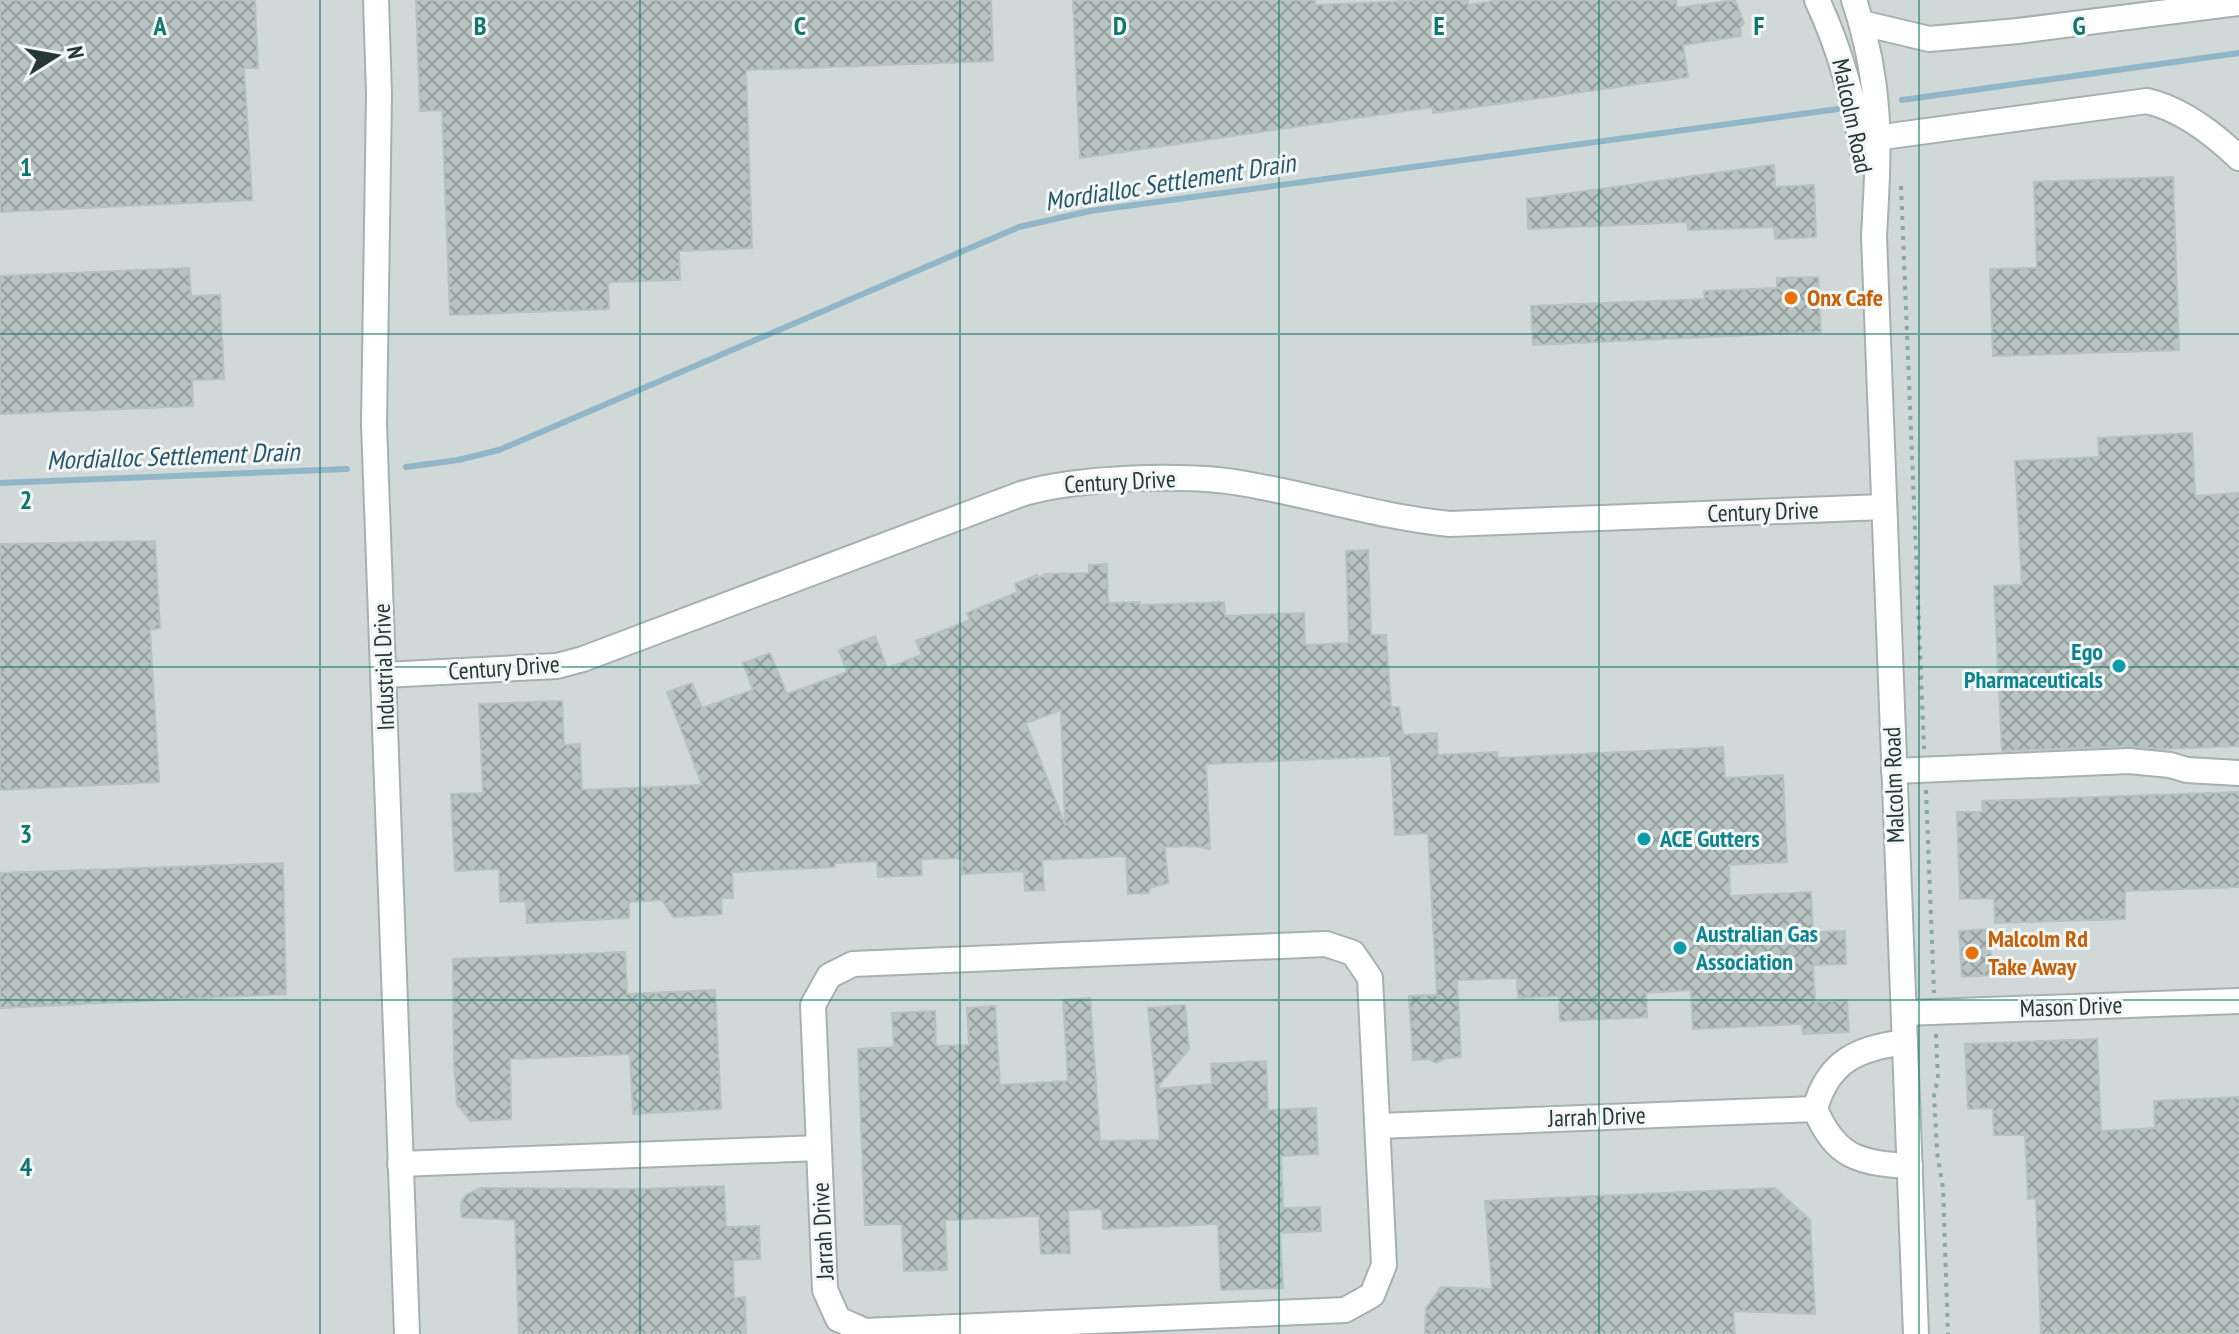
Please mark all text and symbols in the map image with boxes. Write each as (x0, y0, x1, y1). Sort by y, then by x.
text: A (152, 9, 167, 42)
text: B (474, 9, 487, 42)
text: C (794, 9, 806, 42)
text: D (1113, 9, 1127, 42)
text: E (1433, 9, 1445, 42)
text: F (1754, 9, 1765, 42)
text: G (2072, 9, 2086, 42)
north arrow (16, 16, 96, 96)
text: N (61, 44, 91, 61)
street label: Malcolm Road (1825, 56, 1880, 176)
water label: Mordialloc Settlement Drain (1043, 145, 1299, 218)
text: 1 (20, 150, 32, 183)
place label: Onx Cafe (1807, 282, 1883, 313)
marker: Onx Cafe (1782, 289, 1800, 307)
water label: Mordialloc Settlement Drain (46, 435, 301, 476)
street label: Century Drive (1064, 463, 1176, 500)
text: 2 (20, 483, 32, 516)
street label: Century Drive (1707, 494, 1819, 529)
street label: Industrial Drive (366, 603, 401, 731)
place label: Ego Pharmaceuticals (1964, 636, 2103, 695)
street label: Century Drive (447, 648, 561, 687)
marker: Ego Pharmaceuticals (2110, 657, 2128, 675)
street label: Malcolm Road (1876, 726, 1911, 844)
text: 3 (20, 817, 32, 850)
place label: ACE Gutters (1659, 823, 1760, 854)
marker: ACE Gutters (1635, 830, 1653, 848)
place label: Australian Gas Association (1695, 918, 1818, 977)
place label: Malcolm Rd Take Away (1988, 923, 2088, 982)
marker: Australian Gas Association (1671, 939, 1689, 957)
marker: Malcolm Rd Take Away (1963, 944, 1981, 962)
street label: Mason Drive (2019, 989, 2123, 1024)
street label: Jarrah Drive (1547, 1099, 1646, 1134)
text: 4 (20, 1150, 33, 1183)
street label: Jarrah Drive (804, 1182, 841, 1281)

